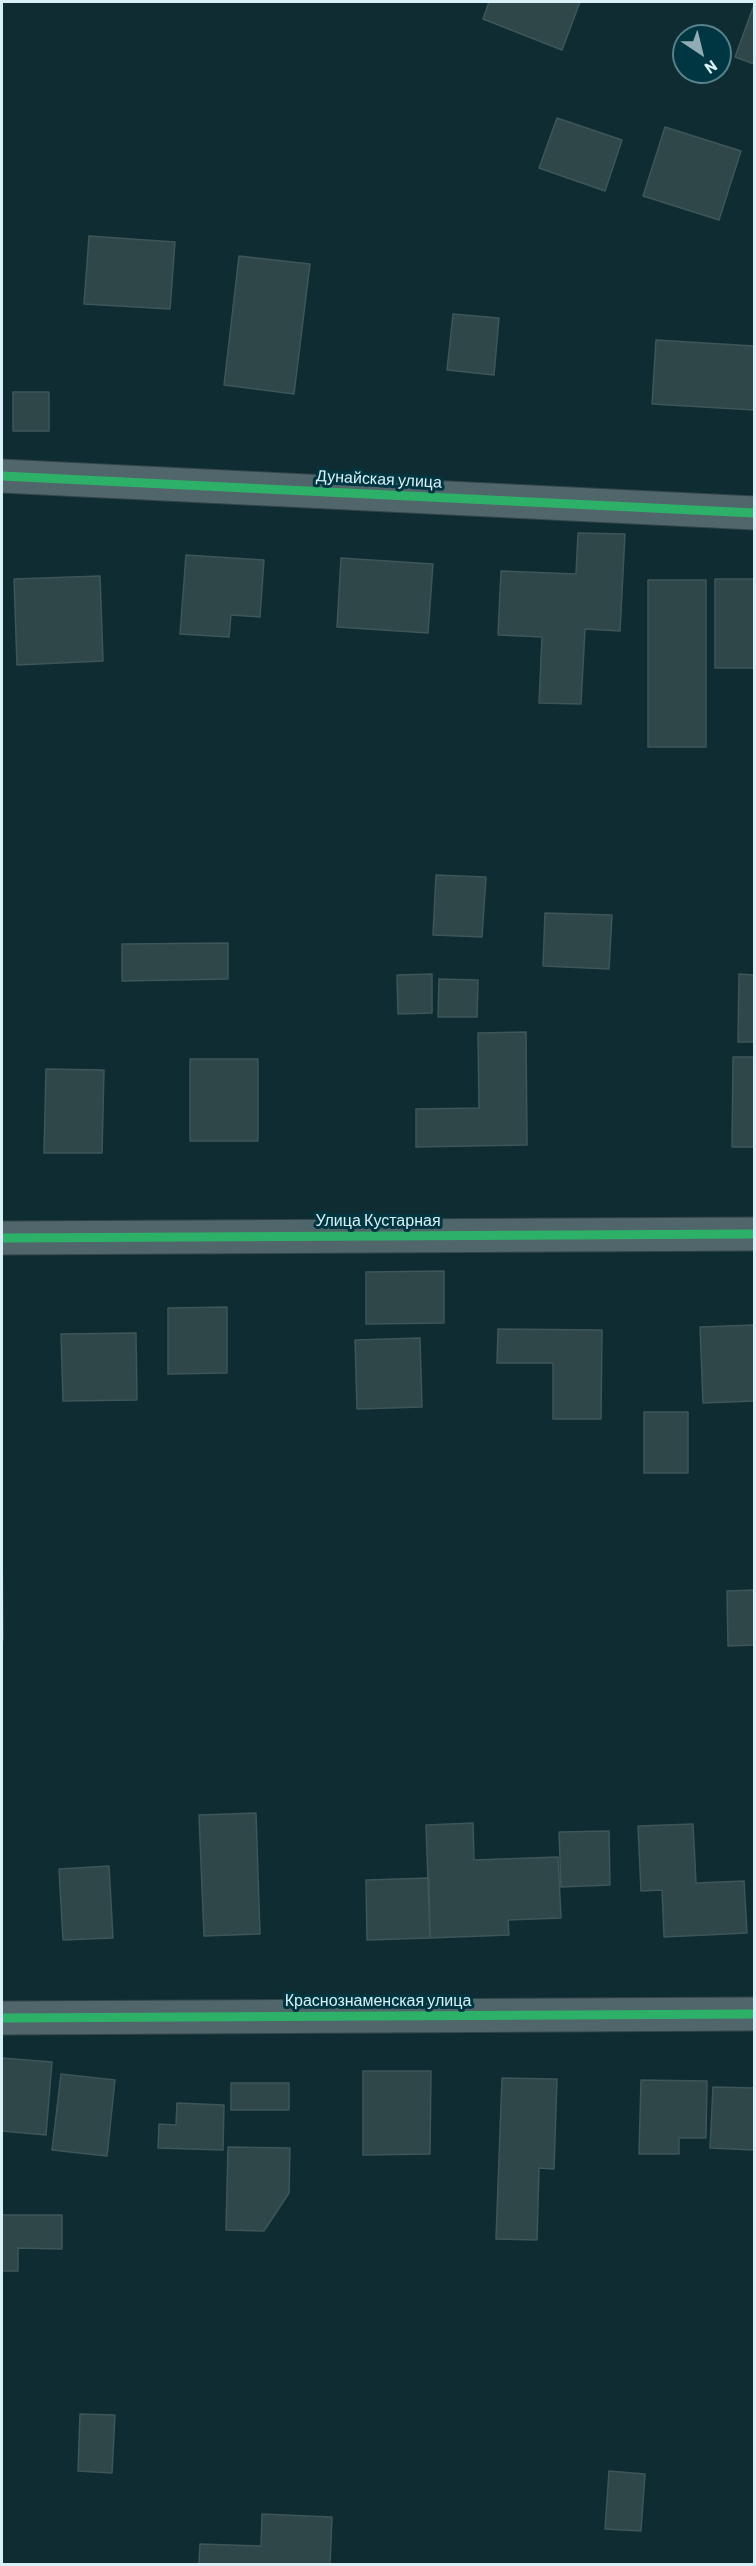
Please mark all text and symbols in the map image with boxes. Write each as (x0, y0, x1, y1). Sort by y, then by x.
north arrow (672, 24, 732, 84)
text: N (702, 57, 721, 78)
street label: Дунайская улица (316, 466, 442, 492)
street label: Улица Кустарная (315, 1211, 441, 1231)
street label: Краснознаменская улица (285, 1991, 471, 2011)

